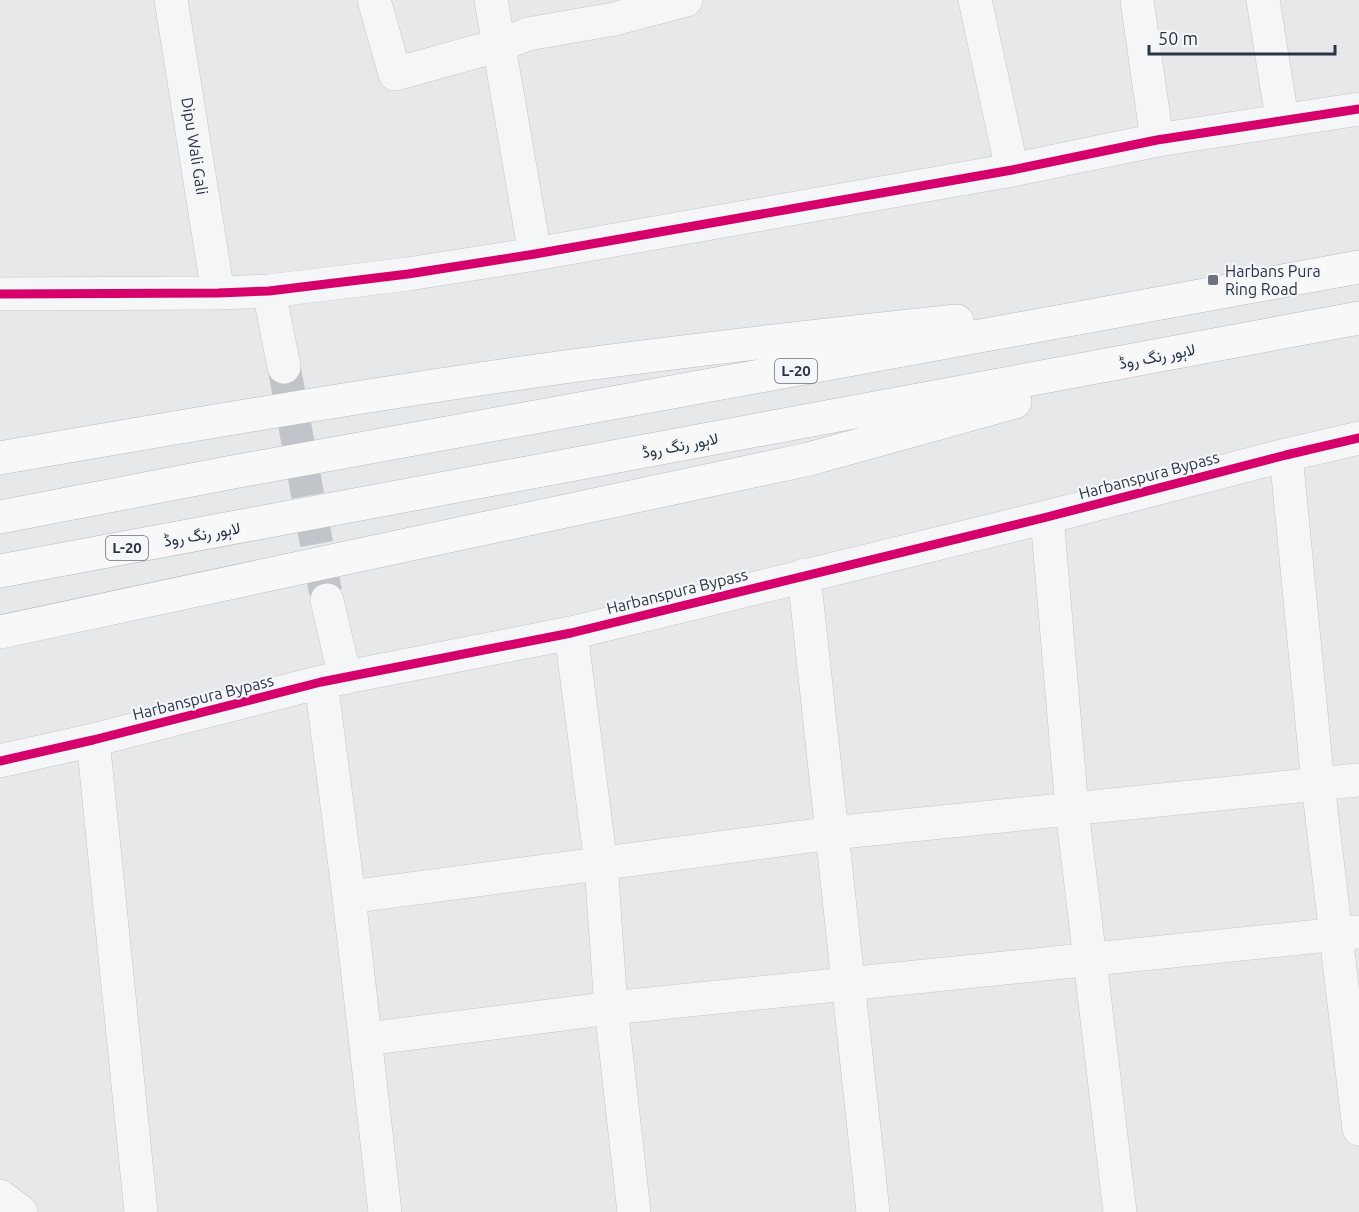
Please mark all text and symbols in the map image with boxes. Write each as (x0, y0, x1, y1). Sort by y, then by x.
scale bar (1149, 18, 1335, 56)
text: 50 m (1158, 28, 1198, 48)
street label: Dipu Wali Gali (178, 96, 212, 196)
place label: Harbans Pura Ring Road (1225, 262, 1321, 298)
marker: Harbans Pura Ring Road (1206, 273, 1220, 287)
street label: لاہور رنگ روڈ (1117, 340, 1197, 374)
road number: L-20 (775, 359, 817, 383)
street label: لاہور رنگ روڈ (640, 429, 720, 463)
street label: Harbanspura Bypass (1077, 448, 1221, 502)
street label: لاہور رنگ روڈ (162, 518, 242, 552)
road number: L-20 (106, 536, 148, 560)
street label: Harbanspura Bypass (605, 565, 750, 617)
street label: Harbanspura Bypass (131, 671, 276, 723)

